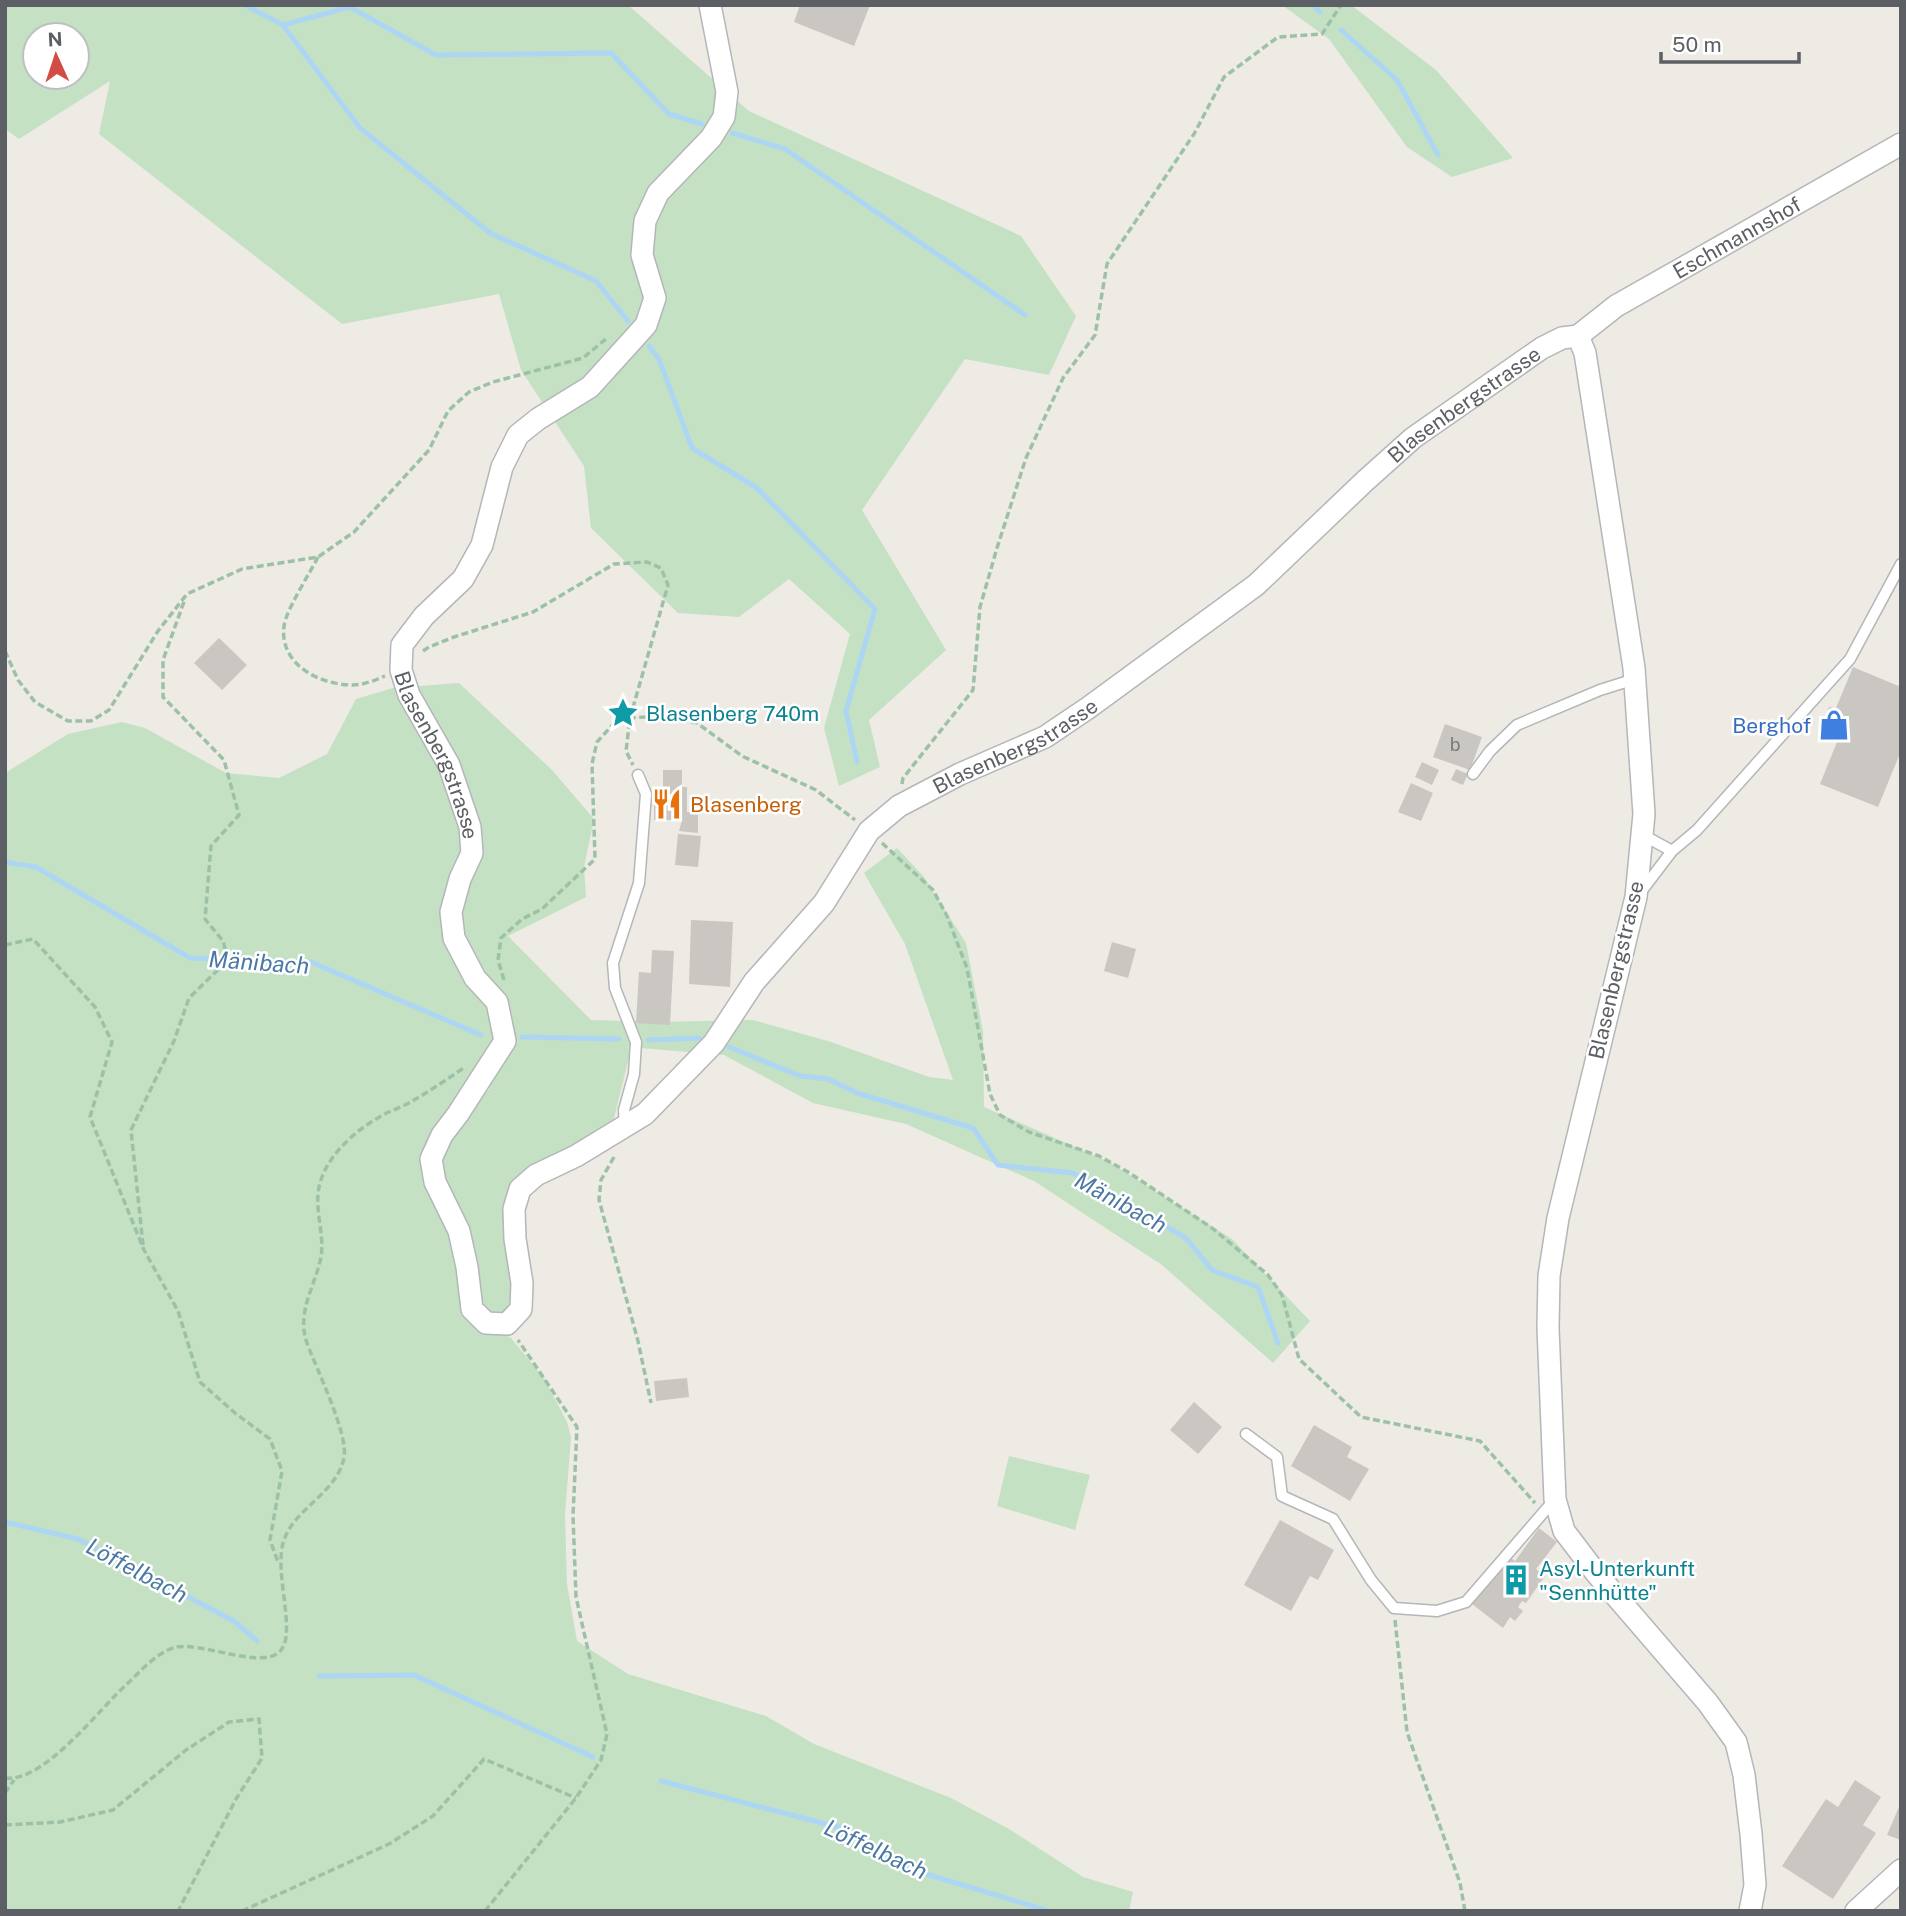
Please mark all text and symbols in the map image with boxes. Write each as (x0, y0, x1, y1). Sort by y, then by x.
north arrow (21, 21, 91, 91)
scale bar (1661, 21, 1799, 65)
text: N (47, 28, 63, 50)
text: 50 m (1672, 32, 1722, 57)
street label: Eschmannshof (1668, 191, 1805, 284)
street label: Blasenbergstrasse (1382, 341, 1545, 468)
street label: Blasenbergstrasse (390, 668, 483, 840)
street label: Blasenbergstrasse (928, 693, 1102, 799)
place icon: Blasenberg 740m (606, 696, 640, 730)
place label: Blasenberg 740m (646, 701, 819, 726)
shop icon: Berghof (1817, 708, 1851, 742)
place label: Berghof (1732, 713, 1811, 738)
house number: b (1450, 734, 1460, 755)
restaurant icon: Blasenberg (650, 787, 684, 821)
place label: Blasenberg (690, 792, 802, 817)
street label: Blasenbergstrasse (1583, 878, 1649, 1062)
water label: Mänibach (208, 945, 310, 979)
water label: Mänibach (1070, 1166, 1172, 1238)
water label: Löffelbach (82, 1532, 192, 1608)
place label: Asyl-Unterkunft "Sennhütte" (1539, 1556, 1695, 1605)
building icon: Asyl-Unterkunft "Sennhütte" (1499, 1563, 1533, 1597)
water label: Löffelbach (820, 1813, 932, 1885)

